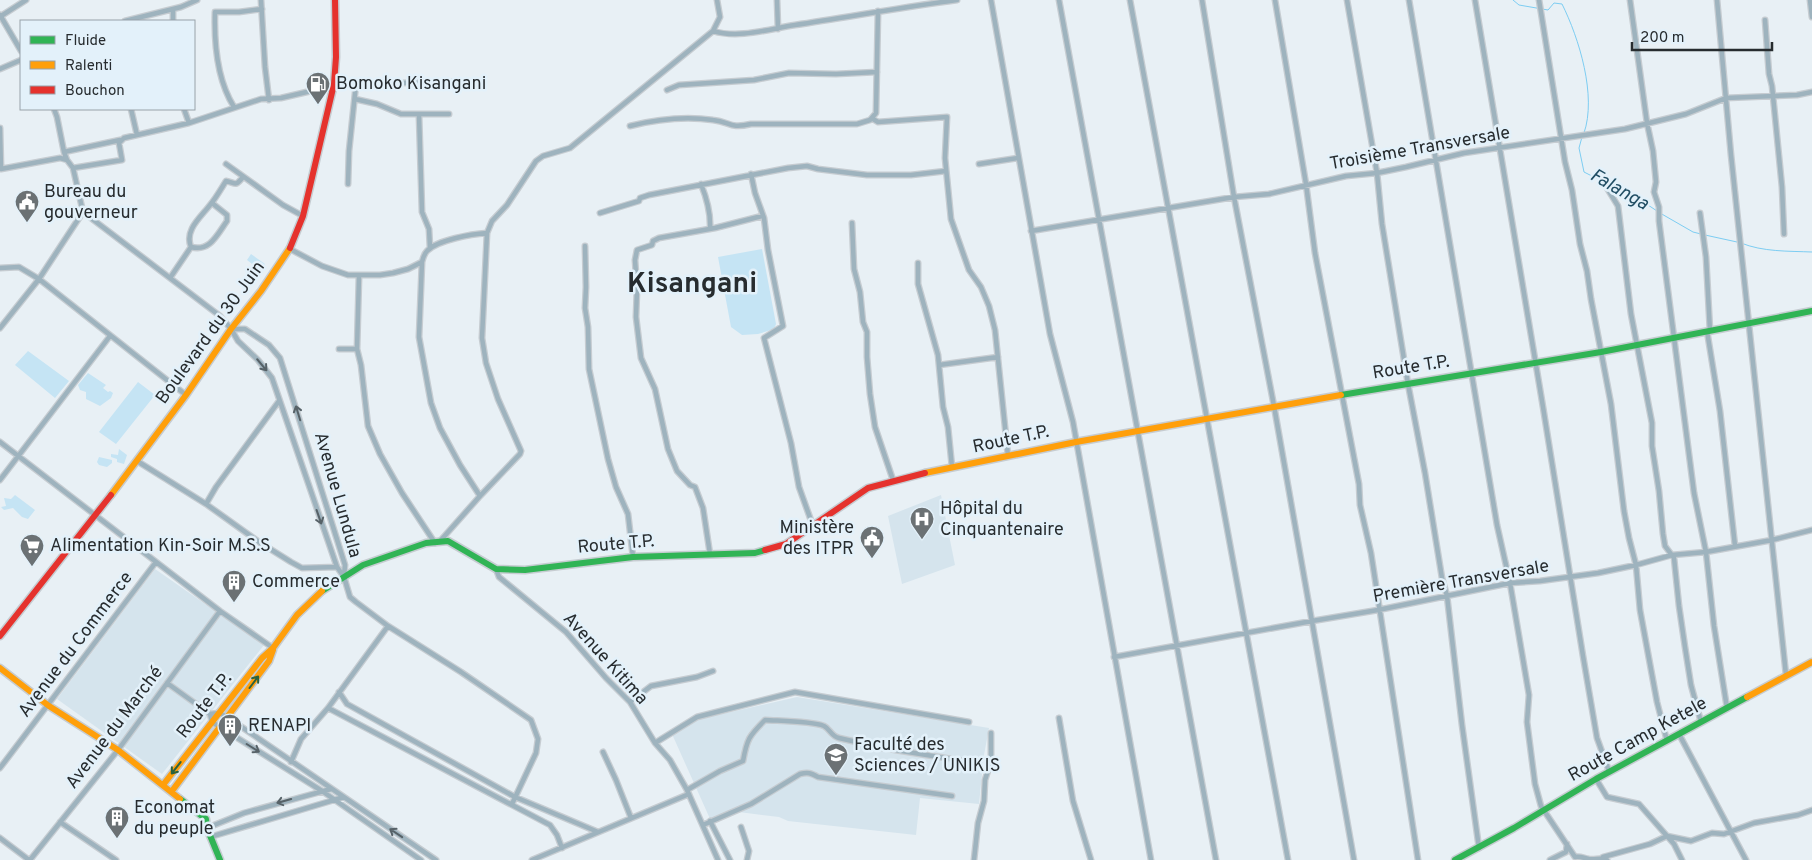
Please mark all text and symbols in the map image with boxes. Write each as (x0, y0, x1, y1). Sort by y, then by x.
legend (20, 20, 195, 110)
scale bar (1632, 20, 1772, 52)
text: 200 m (1640, 29, 1685, 48)
text: Fluide (65, 32, 106, 51)
text: Ralenti (65, 57, 112, 76)
fuel station icon: Bomoko Kisangani (305, 71, 331, 105)
place label: Bomoko Kisangani (336, 73, 486, 96)
text: Bouchon (65, 82, 125, 101)
street label: Troisième Transversale (1328, 122, 1512, 176)
water label: Falanga (1585, 164, 1653, 216)
place label: Bureau du gouverneur (44, 181, 138, 225)
public building icon: Bureau du gouverneur (14, 189, 40, 223)
street label: Boulevard du 30 Juin (151, 257, 271, 409)
district label: Kisangani (627, 267, 757, 303)
street label: Route T.P. (1371, 351, 1451, 385)
one-way arrow (257, 359, 268, 372)
one-way arrow (293, 405, 303, 421)
street label: Route T.P. (971, 421, 1051, 459)
street label: Avenue Lundula (308, 430, 366, 560)
place label: Hôpital du Cinquantenaire (940, 498, 1064, 542)
hospital icon: Hôpital du Cinquantenaire (909, 506, 935, 540)
one-way arrow (315, 508, 325, 524)
place label: Ministère des ITPR (779, 517, 854, 561)
public building icon: Ministère des ITPR (859, 525, 885, 559)
street label: Route T.P. (576, 530, 656, 560)
supermarket icon: Alimentation Kin-Soir M.S.S (19, 533, 45, 567)
place label: Alimentation Kin-Soir M.S.S (50, 535, 271, 558)
street label: Première Transversale (1371, 555, 1551, 609)
street label: Avenue du Commerce (14, 567, 138, 723)
building icon: Commerce (221, 569, 247, 603)
place label: Commerce (252, 571, 340, 594)
street label: Avenue Kitima (557, 608, 653, 710)
street label: Avenue du Marché (61, 662, 169, 794)
street label: Route T.P. (172, 668, 238, 744)
one-way arrow (248, 676, 259, 689)
street label: Route Camp Ketele (1565, 692, 1711, 788)
building icon: RENAPI (217, 713, 243, 747)
place label: RENAPI (248, 715, 311, 738)
place label: Faculté des Sciences / UNIKIS (854, 734, 1001, 778)
school or university icon: Faculté des Sciences / UNIKIS (823, 742, 849, 776)
one-way arrow (246, 743, 260, 753)
one-way arrow (171, 761, 182, 774)
place label: Economat du peuple (134, 797, 215, 841)
one-way arrow (277, 797, 293, 806)
building icon: Economat du peuple (104, 805, 130, 839)
one-way arrow (389, 827, 403, 837)

